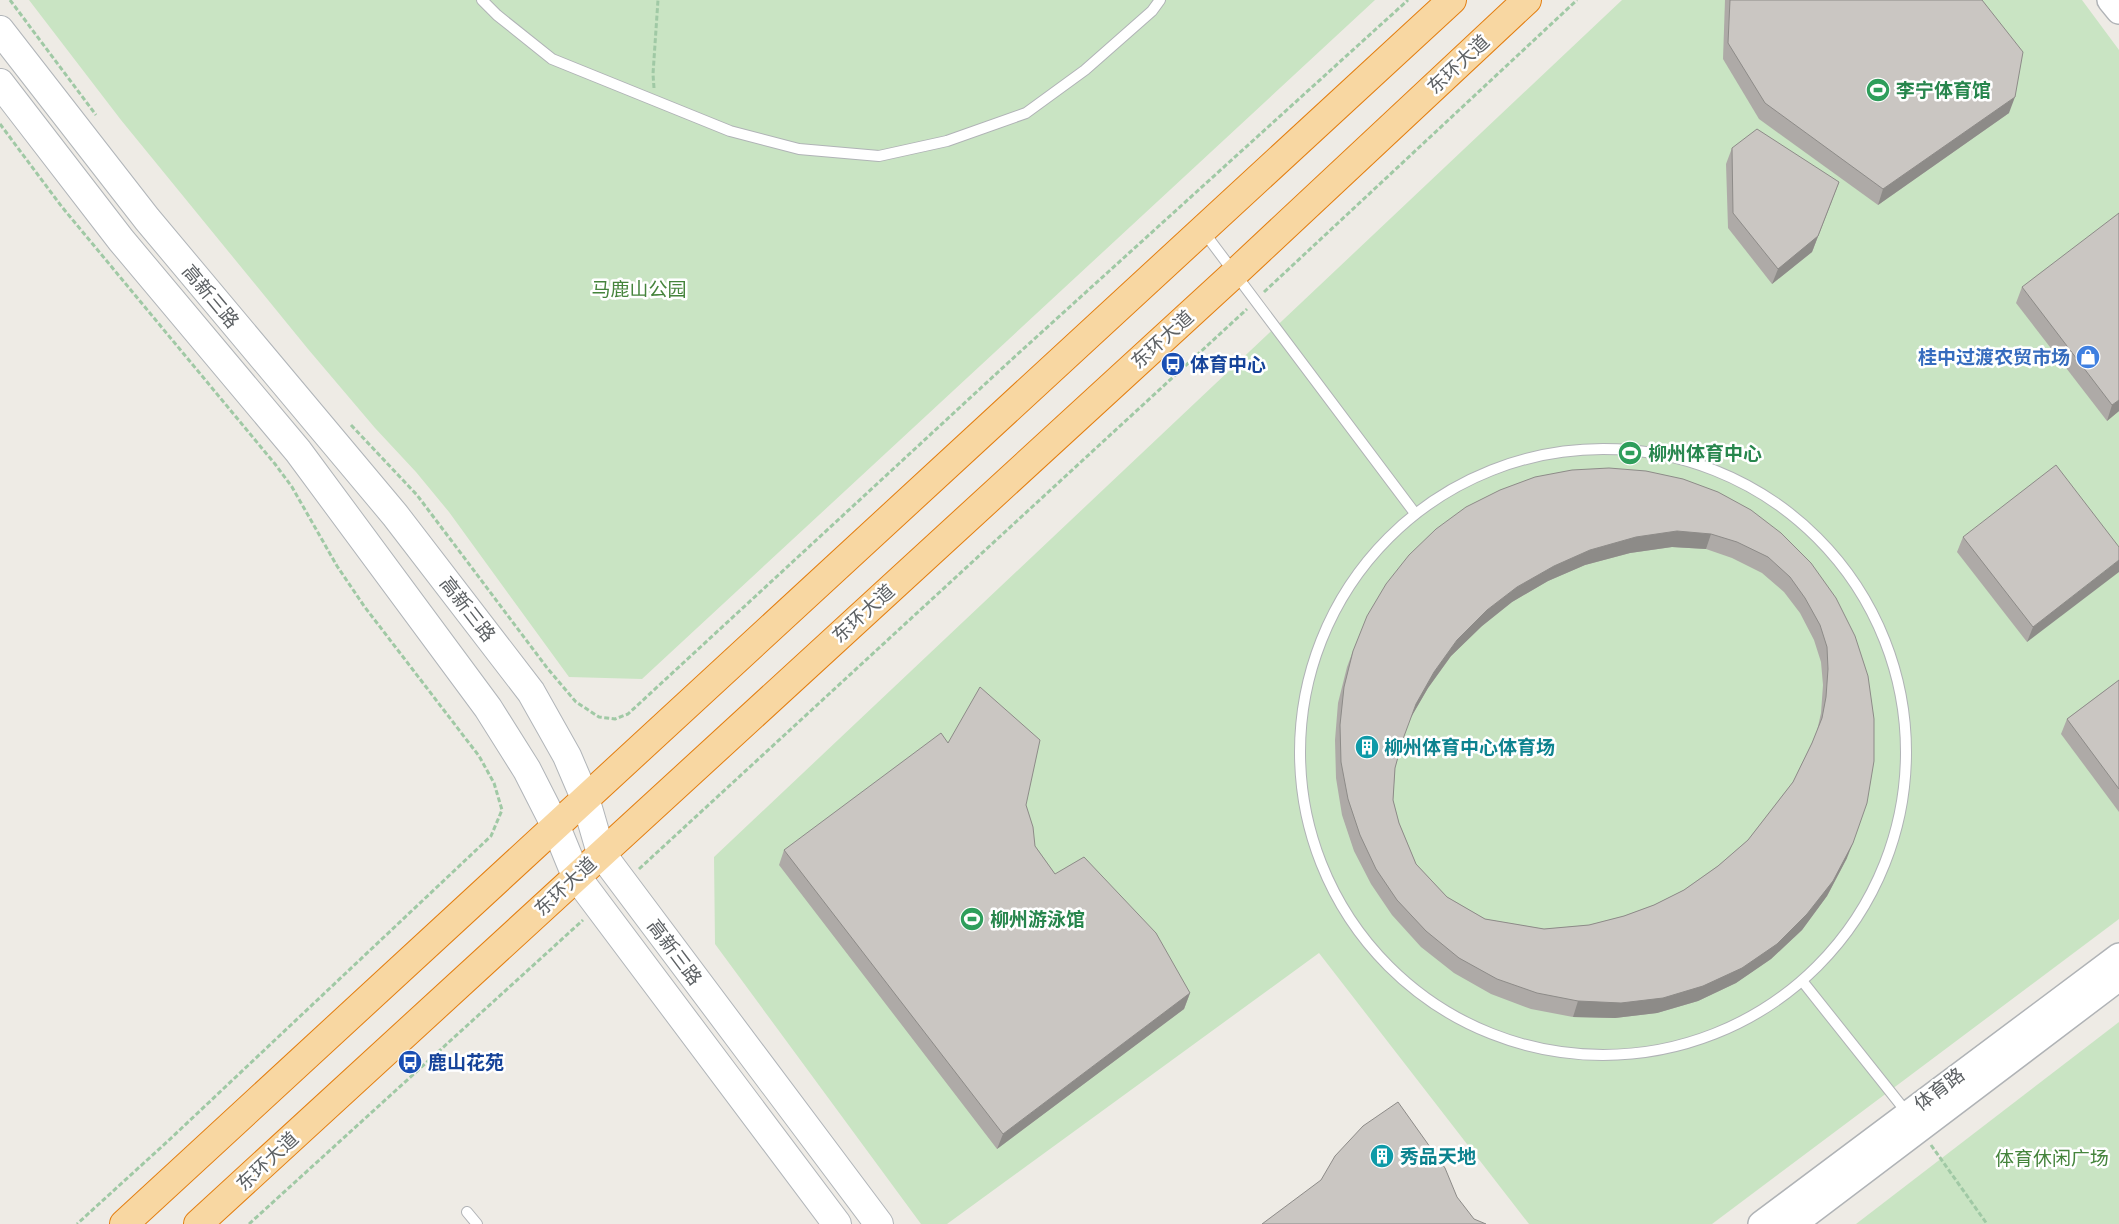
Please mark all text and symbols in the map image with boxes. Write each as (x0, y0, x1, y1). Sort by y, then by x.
street label: 东环大道 (1423, 31, 1495, 99)
sports icon: 李宁体育馆 (1865, 77, 1891, 103)
place label: 李宁体育馆 (1896, 80, 1991, 103)
street label: 高新三路 (177, 260, 243, 333)
park label: 马鹿山公园 (591, 279, 687, 302)
street label: 东环大道 (1127, 306, 1199, 374)
shop icon: 桂中过渡农贸市场 (2075, 344, 2101, 370)
place label: 桂中过渡农贸市场 (1918, 347, 2070, 370)
bus stop icon: 体育中心 (1160, 351, 1186, 377)
place label: 体育中心 (1190, 354, 1266, 377)
sports icon: 柳州体育中心 (1617, 440, 1643, 466)
place label: 柳州体育中心 (1648, 443, 1762, 466)
street label: 高新三路 (434, 573, 499, 647)
street label: 东环大道 (828, 580, 900, 648)
building icon: 柳州体育中心体育场 (1354, 734, 1380, 760)
place label: 柳州体育中心体育场 (1384, 737, 1555, 760)
street label: 东环大道 (530, 853, 602, 921)
sports icon: 柳州游泳馆 (959, 906, 985, 932)
place label: 柳州游泳馆 (990, 909, 1085, 932)
street label: 高新三路 (642, 916, 706, 990)
bus stop icon: 鹿山花苑 (397, 1049, 423, 1075)
place label: 鹿山花苑 (428, 1052, 504, 1075)
street label: 体育路 (1910, 1064, 1970, 1117)
street label: 东环大道 (232, 1128, 304, 1196)
building icon: 秀品天地 (1369, 1143, 1395, 1169)
place label: 秀品天地 (1400, 1146, 1476, 1169)
park label: 体育休闲广场 (1995, 1148, 2109, 1171)

